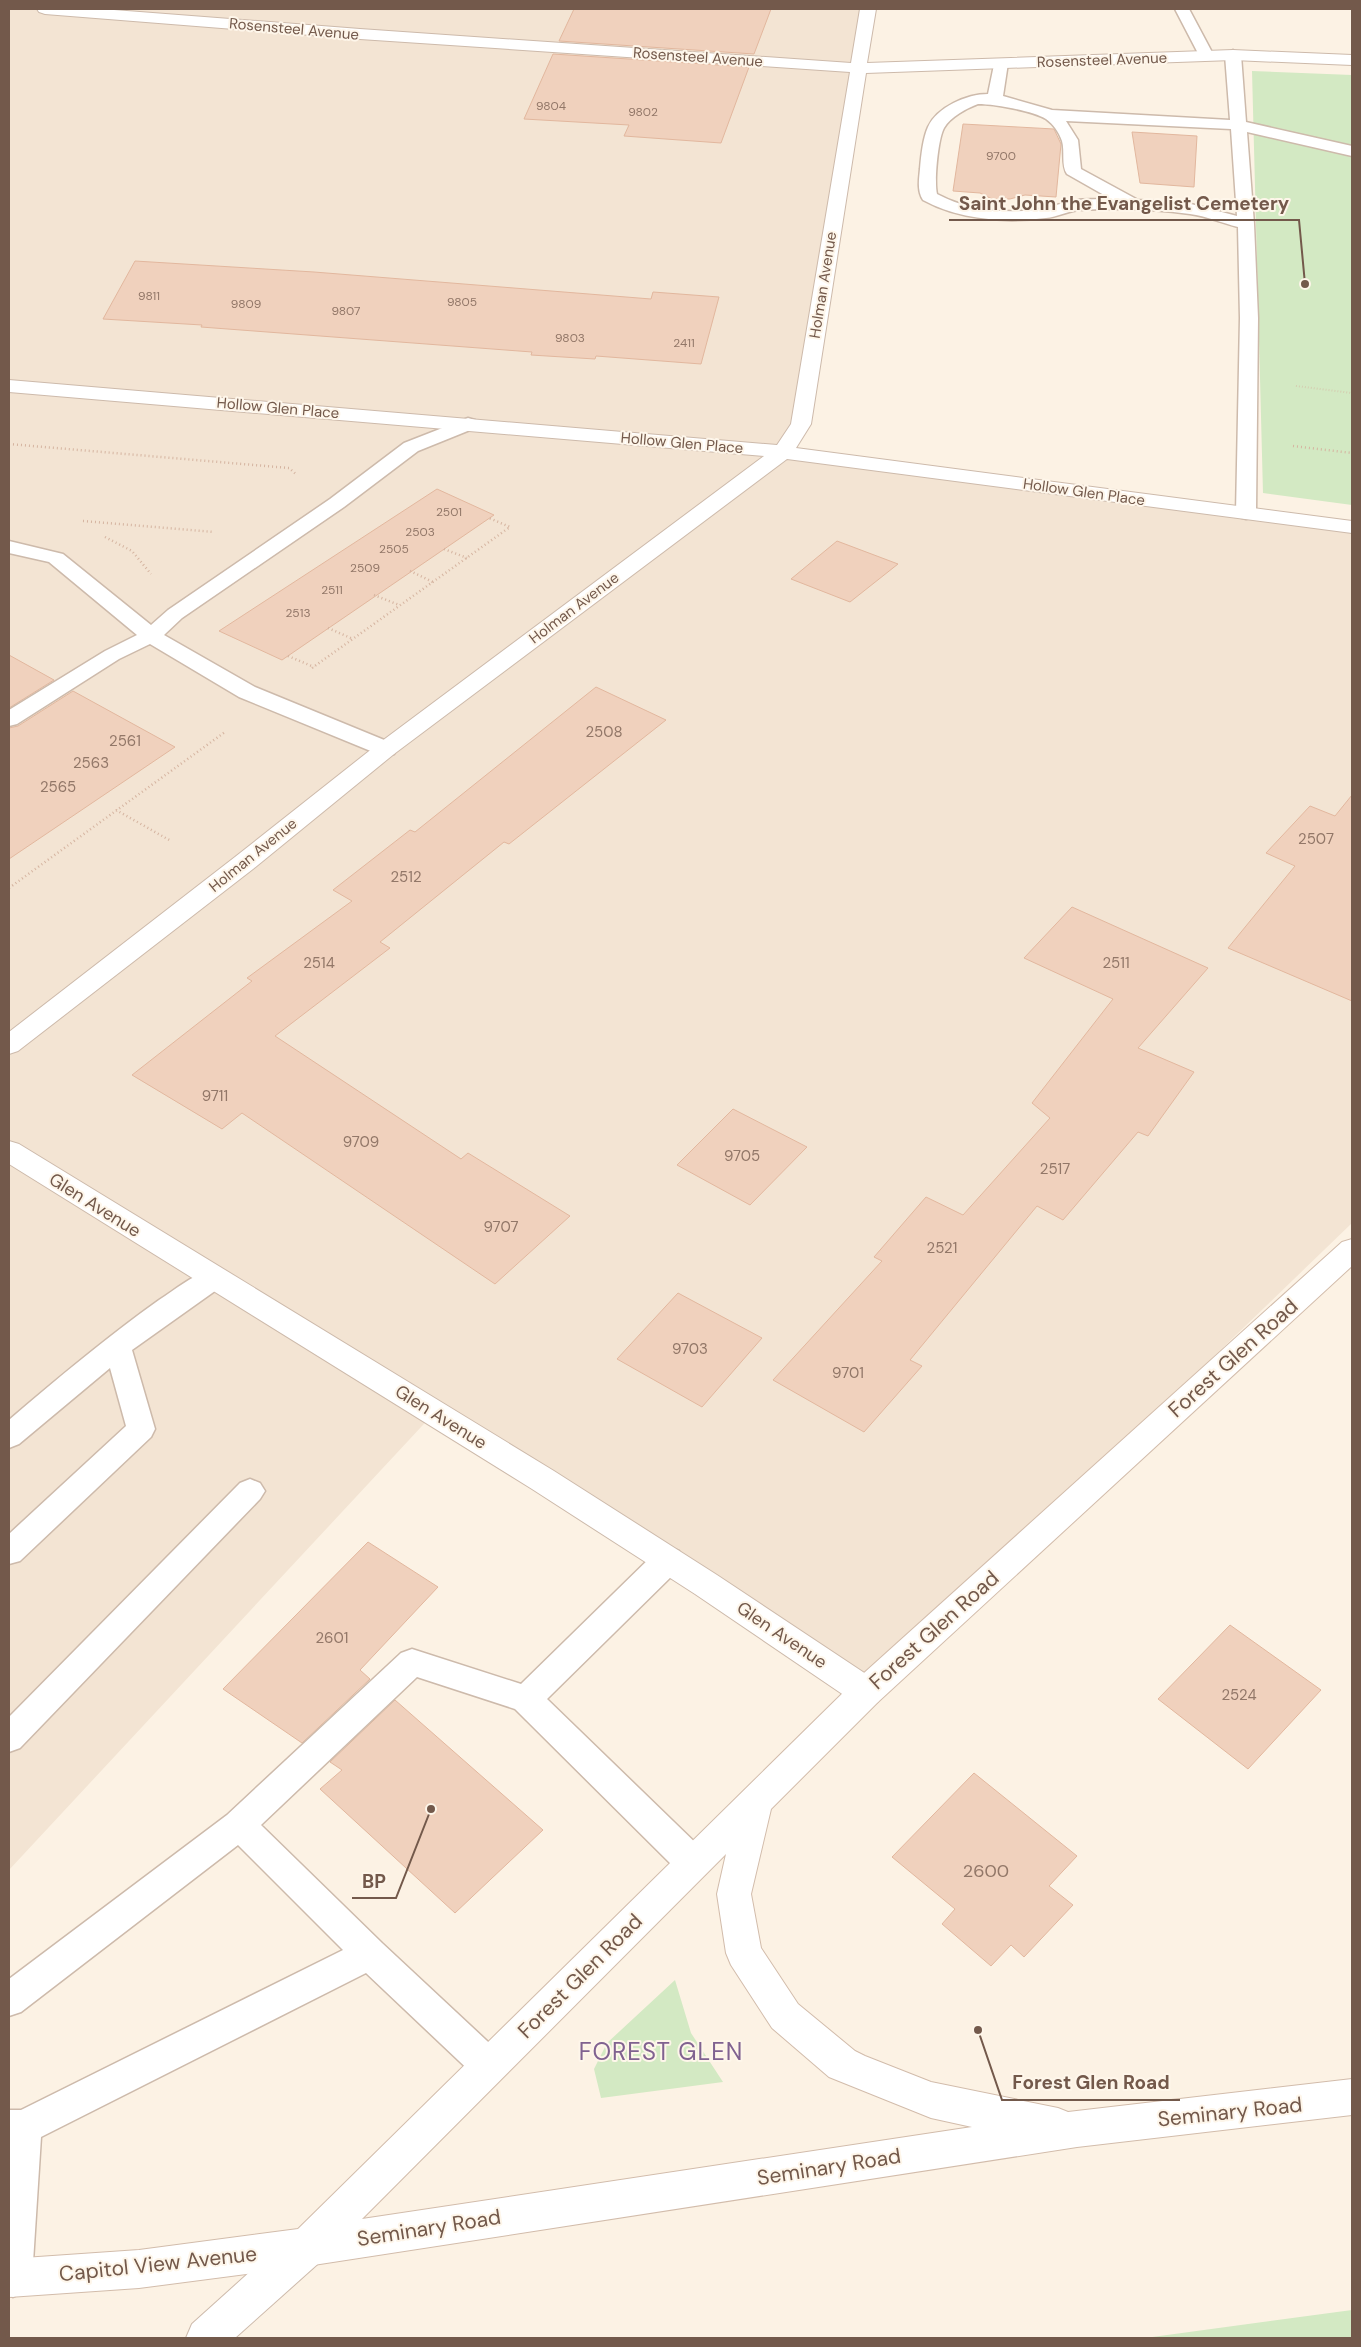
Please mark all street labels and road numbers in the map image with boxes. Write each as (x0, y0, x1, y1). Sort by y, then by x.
street label: Rosensteel Avenue (228, 13, 360, 45)
street label: Rosensteel Avenue (632, 42, 764, 72)
street label: Rosensteel Avenue (1037, 48, 1167, 72)
street label: Holman Avenue (805, 230, 841, 340)
street label: Hollow Glen Place (216, 393, 340, 423)
street label: Hollow Glen Place (620, 428, 744, 458)
street label: Hollow Glen Place (1022, 474, 1146, 510)
street label: Holman Avenue (525, 568, 623, 648)
street label: Holman Avenue (205, 813, 301, 897)
street label: Glen Avenue (44, 1167, 146, 1243)
street label: Forest Glen Road (1162, 1292, 1304, 1424)
street label: Glen Avenue (390, 1379, 492, 1455)
street label: Forest Glen Road (863, 1564, 1005, 1696)
street label: Glen Avenue (732, 1596, 832, 1674)
street label: Forest Glen Road (512, 1908, 648, 2044)
street label: Seminary Road (1156, 2090, 1304, 2134)
street label: Seminary Road (755, 2142, 903, 2192)
street label: Seminary Road (355, 2203, 503, 2253)
street label: Capitol View Avenue (58, 2240, 258, 2288)

